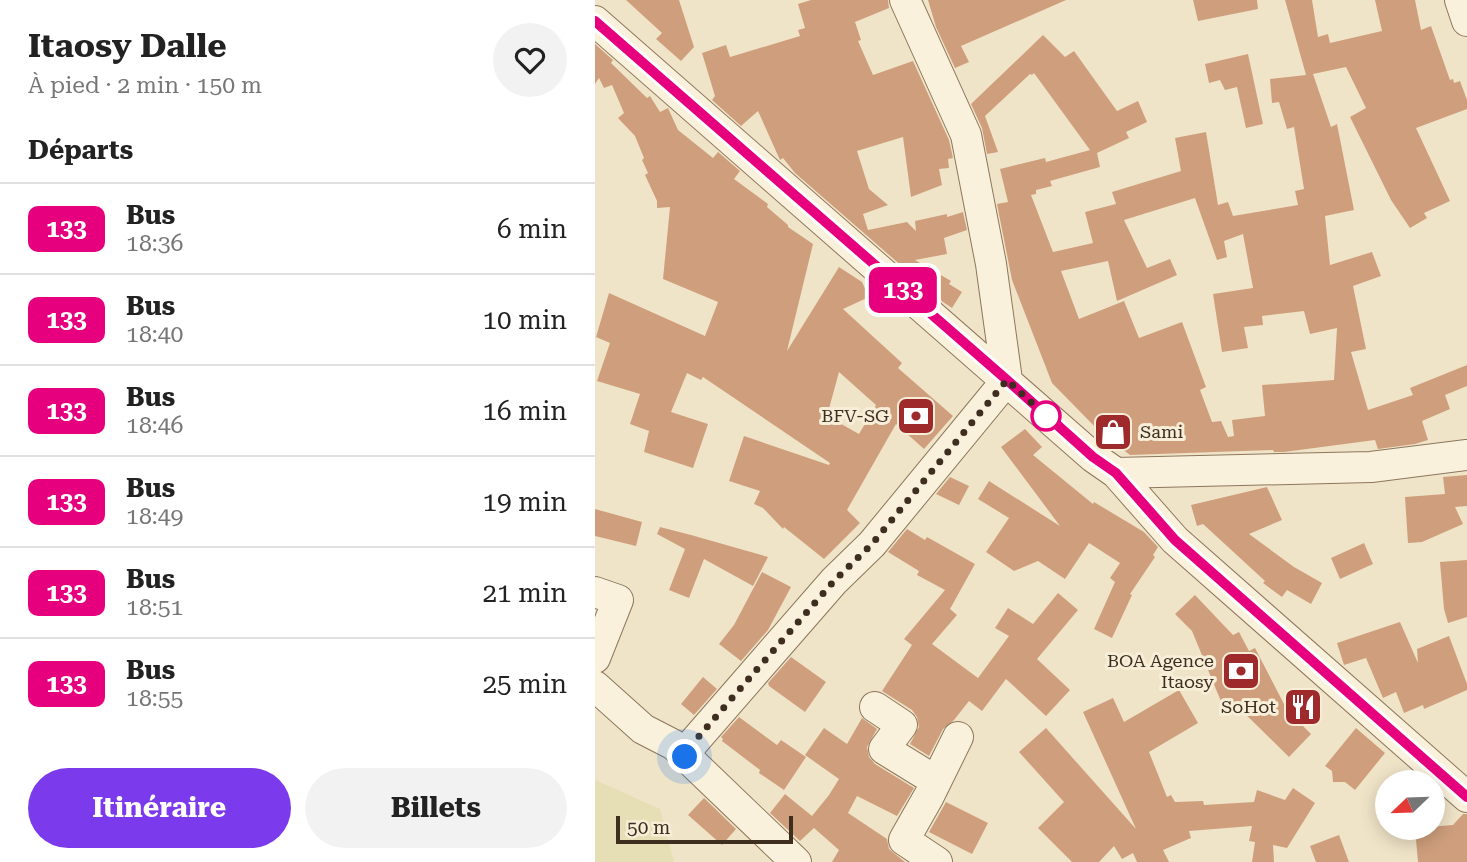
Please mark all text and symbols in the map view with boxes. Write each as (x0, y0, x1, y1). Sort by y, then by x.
button: heart (493, 23, 567, 97)
text: Itaosy Dalle (28, 26, 227, 65)
text: À pied · 2 min · 150 m (28, 72, 262, 99)
text: Départs (28, 135, 133, 165)
text: Bus (126, 200, 175, 230)
text: 6 min (497, 214, 567, 244)
text: 133 (46, 215, 87, 243)
text: 18:36 (126, 230, 183, 257)
line badge: 133 (863, 267, 943, 313)
text: 133 (883, 276, 923, 304)
text: Bus (126, 291, 175, 321)
text: 10 min (483, 305, 567, 335)
text: 133 (46, 306, 87, 334)
text: 18:40 (126, 321, 183, 348)
text: Bus (126, 382, 175, 412)
bank icon: BFV-SG (895, 395, 937, 437)
text: 16 min (483, 396, 567, 426)
text: 133 (46, 397, 87, 425)
unlabelled marker (1031, 401, 1061, 431)
place label: BFV-SG (821, 405, 889, 426)
shop icon: Sami (1092, 411, 1134, 453)
text: 18:46 (126, 412, 183, 439)
place label: Sami (1140, 421, 1183, 442)
text: Bus (126, 473, 175, 503)
text: 19 min (483, 487, 567, 517)
text: 133 (46, 488, 87, 516)
text: 18:49 (126, 503, 183, 530)
text: Bus (126, 564, 175, 594)
text: 21 min (483, 578, 567, 608)
text: 133 (46, 579, 87, 607)
text: 18:51 (126, 594, 183, 621)
place label: BOA Agence Itaosy (1107, 650, 1214, 692)
bank icon: BOA Agence Itaosy (1220, 650, 1262, 692)
text: Bus (126, 655, 175, 685)
text: 25 min (483, 669, 567, 699)
text: 133 (46, 670, 87, 698)
text: 18:55 (126, 685, 183, 712)
restaurant icon: SoHot (1282, 686, 1324, 728)
place label: SoHot (1221, 696, 1276, 717)
your location (667, 739, 702, 774)
button: Itinéraire (28, 768, 291, 848)
button: Billets (305, 768, 567, 848)
north arrow (1375, 770, 1445, 840)
map controls (1375, 770, 1445, 840)
scale bar (616, 813, 793, 845)
text: 50 m (627, 816, 670, 839)

